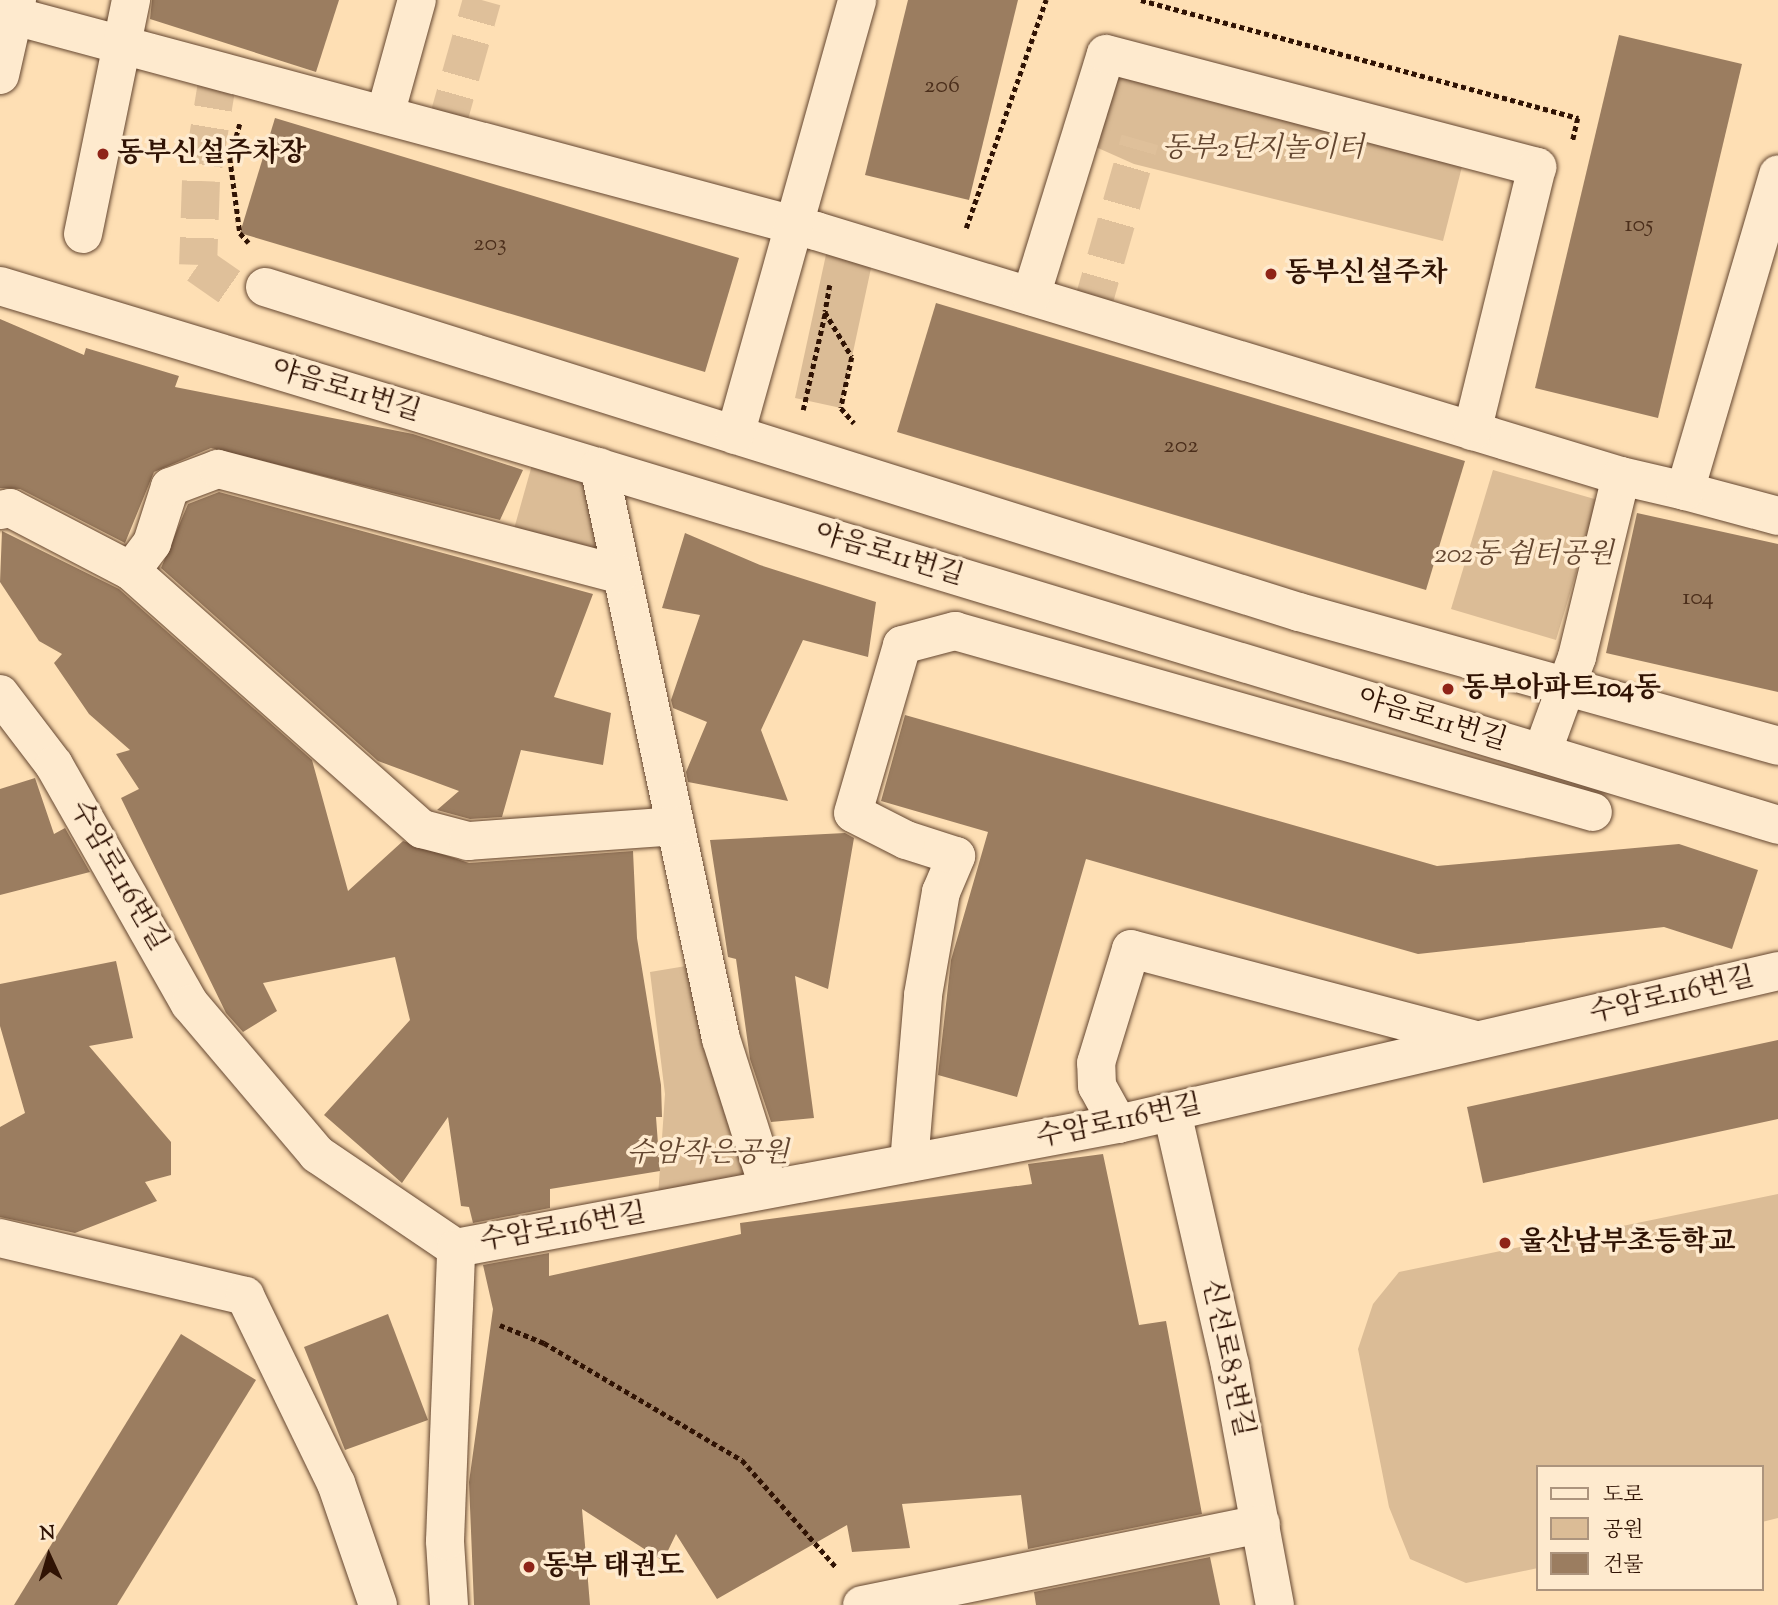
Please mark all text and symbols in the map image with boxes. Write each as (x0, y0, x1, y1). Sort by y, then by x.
house number: 206 (924, 73, 960, 101)
park label: 동부2단지놀이터 (1162, 132, 1364, 166)
place label: 동부신설주차장 (117, 137, 306, 171)
marker: 동부신설주차장 (95, 146, 111, 162)
house number: 105 (1625, 212, 1653, 240)
house number: 203 (473, 231, 507, 259)
place label: 동부신설주차 (1285, 257, 1447, 291)
marker: 동부신설주차 (1263, 266, 1279, 282)
street label: 야음로11번길 (267, 352, 425, 430)
house number: 202 (1164, 433, 1198, 461)
street label: 야음로11번길 (810, 516, 968, 594)
park label: 202동 쉼터공원 (1434, 538, 1614, 572)
house number: 104 (1682, 585, 1714, 613)
place label: 동부아파트104동 (1462, 672, 1661, 706)
street label: 야음로11번길 (1353, 681, 1511, 759)
marker: 동부아파트104동 (1440, 681, 1456, 697)
street label: 수암로116번길 (61, 795, 175, 957)
street label: 수암로116번길 (1586, 961, 1758, 1031)
street label: 수암로116번길 (1033, 1088, 1205, 1156)
park label: 수암작은공원 (627, 1137, 789, 1171)
street label: 수암로116번길 (477, 1197, 649, 1259)
place label: 울산남부초등학교 (1519, 1226, 1735, 1260)
marker: 울산남부초등학교 (1497, 1235, 1513, 1251)
street label: 신선로83번길 (1194, 1276, 1260, 1440)
legend (1536, 1465, 1764, 1591)
text: 도로 (1603, 1481, 1644, 1511)
text: 공원 (1603, 1516, 1644, 1546)
north arrow (14, 1521, 84, 1591)
text: N (39, 1521, 56, 1549)
place label: 동부 태권도 (543, 1550, 684, 1584)
text: 건물 (1603, 1551, 1644, 1581)
marker: 동부 태권도 (521, 1559, 537, 1575)

